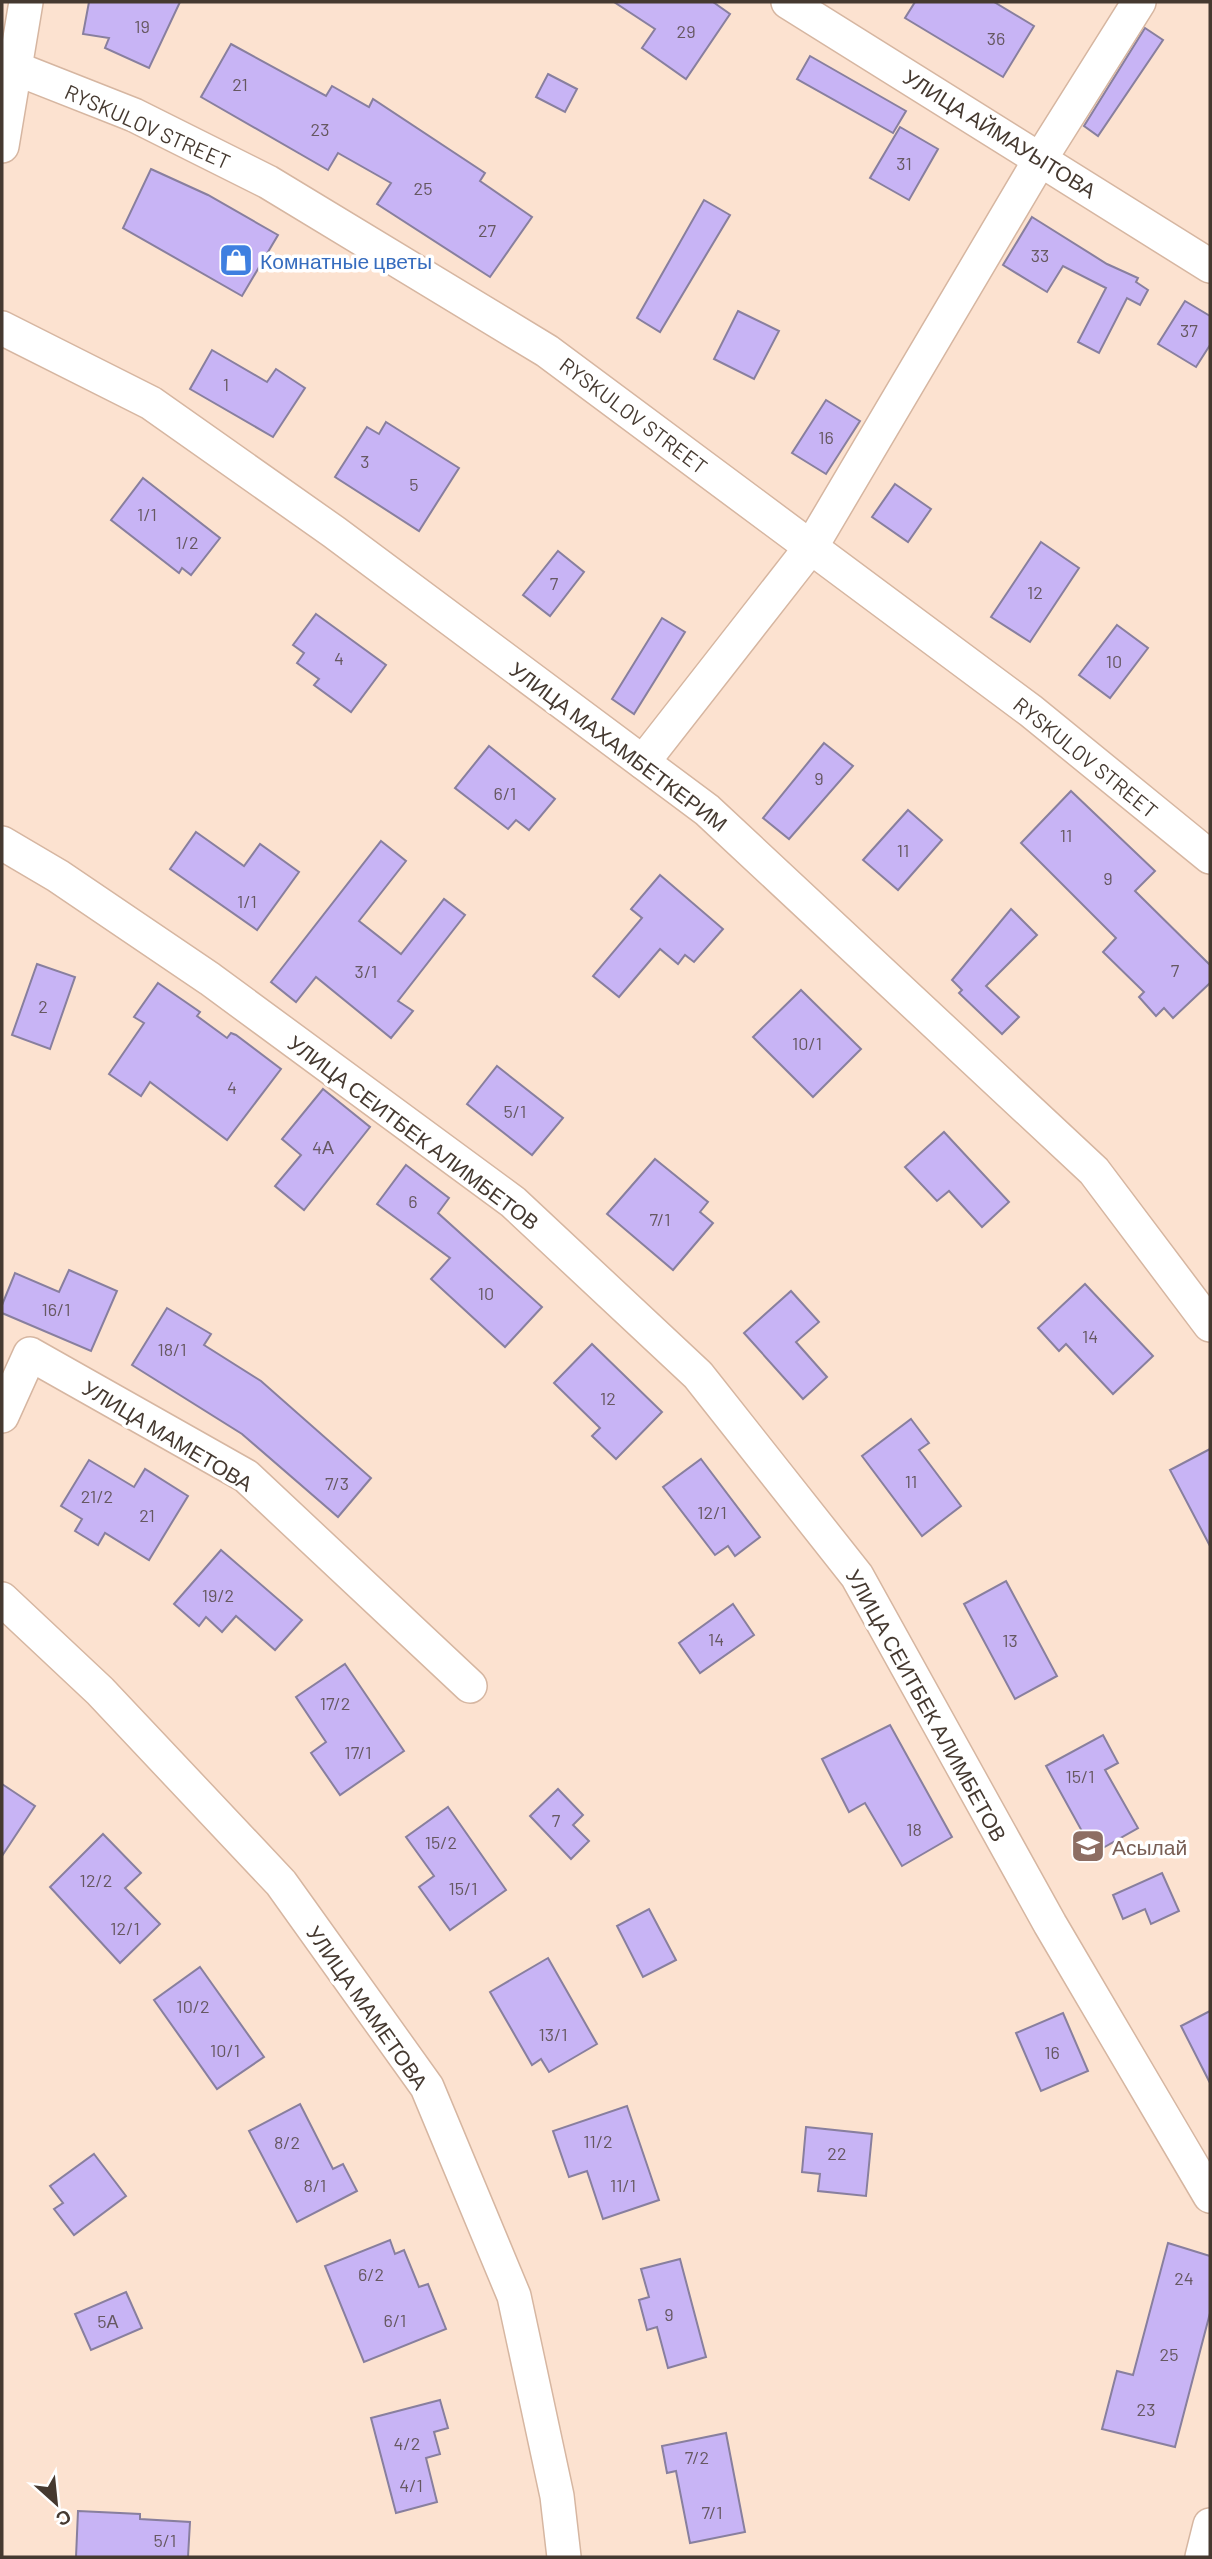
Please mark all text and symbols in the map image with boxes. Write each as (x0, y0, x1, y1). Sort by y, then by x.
house number: 19 (134, 15, 150, 37)
house number: 29 (676, 20, 696, 42)
house number: 36 (987, 27, 1005, 49)
street label: УЛИЦА АЙМАУЫТОВА (899, 63, 1101, 203)
house number: 21 (232, 73, 248, 95)
street label: RYSKULOV STREET (61, 78, 235, 174)
house number: 23 (311, 118, 329, 140)
house number: 31 (896, 152, 912, 174)
house number: 25 (414, 177, 432, 199)
house number: 27 (478, 219, 497, 241)
shop icon: Комнатные цветы (217, 241, 255, 279)
house number: 33 (1031, 244, 1049, 266)
place label: Комнатные цветы (260, 248, 432, 273)
house number: 37 (1180, 319, 1198, 341)
street label: RYSKULOV STREET (555, 351, 713, 479)
house number: 1 (223, 373, 229, 395)
house number: 16 (818, 426, 834, 448)
house number: 3 (360, 450, 370, 472)
house number: 5 (409, 473, 419, 495)
house number: 1/1 (137, 503, 157, 525)
house number: 1/2 (175, 531, 199, 553)
house number: 7 (550, 572, 559, 594)
house number: 12 (1027, 581, 1043, 603)
house number: 4 (334, 647, 344, 669)
house number: 10 (1106, 650, 1122, 672)
street label: УЛИЦА МАХАМБЕТКЕРИМ (505, 656, 733, 836)
street label: RYSKULOV STREET (1009, 691, 1163, 823)
house number: 9 (814, 767, 824, 789)
house number: 6/1 (494, 782, 516, 804)
house number: 11 (1060, 824, 1072, 846)
house number: 11 (897, 839, 909, 861)
house number: 9 (1103, 867, 1113, 889)
house number: 1/1 (237, 890, 257, 912)
house number: 7 (1171, 959, 1180, 981)
house number: 3/1 (355, 960, 377, 982)
house number: 2 (38, 995, 48, 1017)
street label: УЛИЦА СЕИТБЕК АЛИМБЕТОВ (284, 1030, 544, 1234)
house number: 10/1 (792, 1032, 822, 1054)
house number: 4 (227, 1076, 237, 1098)
house number: 5/1 (504, 1100, 526, 1122)
house number: 4А (312, 1136, 334, 1158)
house number: 6 (408, 1190, 418, 1212)
house number: 7/1 (650, 1208, 670, 1230)
house number: 10 (478, 1282, 494, 1304)
house number: 16/1 (41, 1298, 71, 1320)
house number: 14 (1082, 1325, 1098, 1347)
house number: 18/1 (157, 1338, 187, 1360)
street label: УЛИЦА МАМЕТОВА (79, 1374, 257, 1496)
house number: 12 (600, 1387, 616, 1409)
house number: 11 (905, 1470, 917, 1492)
house number: 7/3 (325, 1472, 349, 1494)
house number: 21/2 (81, 1485, 113, 1507)
house number: 12/1 (697, 1501, 727, 1523)
house number: 21 (139, 1504, 155, 1526)
street label: УЛИЦА СЕИТБЕК АЛИМБЕТОВ (842, 1564, 1012, 1846)
house number: 19/2 (202, 1584, 234, 1606)
house number: 14 (708, 1628, 724, 1650)
house number: 13 (1002, 1629, 1018, 1651)
house number: 17/2 (320, 1692, 350, 1714)
house number: 17/1 (344, 1741, 372, 1763)
house number: 15/1 (1065, 1765, 1095, 1787)
house number: 7 (552, 1809, 561, 1831)
house number: 18 (906, 1818, 922, 1840)
school or university icon: Асылай (1069, 1827, 1107, 1865)
house number: 15/2 (425, 1831, 457, 1853)
place label: Асылай (1112, 1834, 1187, 1859)
house number: 12/2 (80, 1869, 112, 1891)
house number: 15/1 (448, 1877, 478, 1899)
house number: 12/1 (110, 1917, 140, 1939)
street label: УЛИЦА МАМЕТОВА (302, 1920, 434, 2094)
house number: 10/2 (176, 1995, 210, 2017)
house number: 13/1 (538, 2023, 568, 2045)
house number: 10/1 (210, 2039, 240, 2061)
house number: 16 (1044, 2041, 1060, 2063)
house number: 11/2 (583, 2130, 613, 2152)
house number: 8/2 (274, 2131, 300, 2153)
house number: 22 (827, 2142, 847, 2164)
house number: 8/1 (304, 2174, 326, 2196)
house number: 11/1 (610, 2174, 636, 2196)
house number: 6/2 (358, 2263, 384, 2285)
house number: 24 (1174, 2267, 1194, 2289)
house number: 9 (664, 2303, 674, 2325)
house number: 6/1 (384, 2309, 406, 2331)
house number: 5А (97, 2310, 119, 2332)
house number: 25 (1160, 2343, 1178, 2365)
house number: 23 (1137, 2398, 1155, 2420)
house number: 4/2 (394, 2432, 420, 2454)
house number: 7/2 (685, 2446, 709, 2468)
north arrow (21, 2468, 91, 2538)
house number: 4/1 (399, 2474, 423, 2496)
house number: 7/1 (702, 2501, 722, 2523)
text: С (52, 2505, 75, 2532)
house number: 5/1 (154, 2529, 176, 2551)

